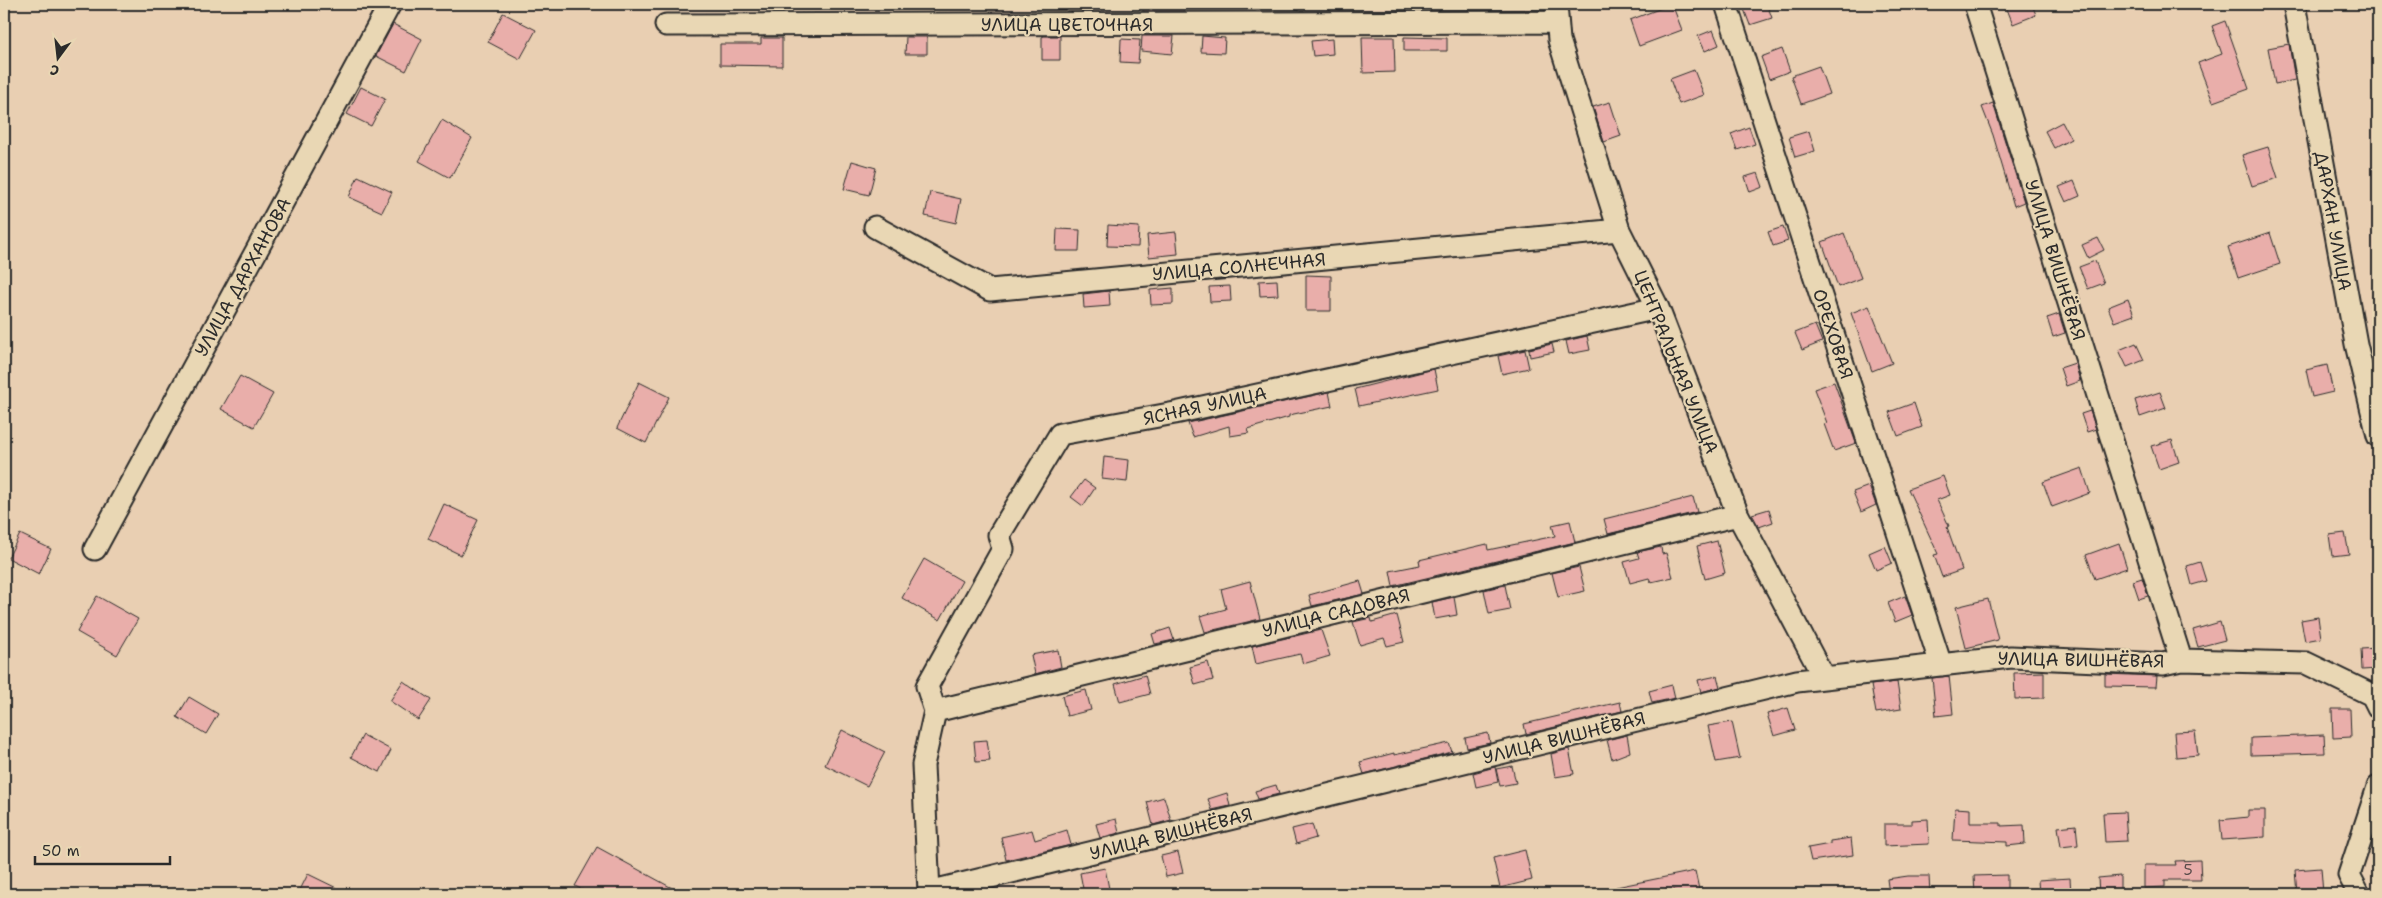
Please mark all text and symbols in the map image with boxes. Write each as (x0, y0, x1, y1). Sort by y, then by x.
street label: УЛИЦА ЦВЕТОЧНАЯ (981, 13, 1153, 37)
north arrow (32, 32, 82, 82)
text: С (48, 61, 61, 80)
street label: ДАРХАН УЛИЦА (2309, 149, 2357, 293)
street label: УЛИЦА ВИШНЁВАЯ (2019, 177, 2091, 343)
street label: УЛИЦА ДАРХАНОВА (189, 193, 297, 361)
street label: УЛИЦА СОЛНЕЧНАЯ (1151, 247, 1327, 287)
street label: ЦЕНТРАЛЬНАЯ УЛИЦА (1628, 267, 1724, 457)
street label: ОРЕХОВАЯ (1807, 286, 1859, 382)
street label: ЯСНАЯ УЛИЦА (1141, 381, 1269, 431)
street label: УЛИЦА САДОВАЯ (1260, 583, 1412, 643)
street label: УЛИЦА ВИШНЁВАЯ (1997, 647, 2165, 673)
street label: УЛИЦА ВИШНЁВАЯ (1480, 706, 1648, 770)
street label: УЛИЦА ВИШНЁВАЯ (1087, 802, 1255, 866)
scale bar (35, 833, 170, 865)
text: 50 m (42, 841, 80, 861)
house number: 5 (2183, 860, 2193, 880)

